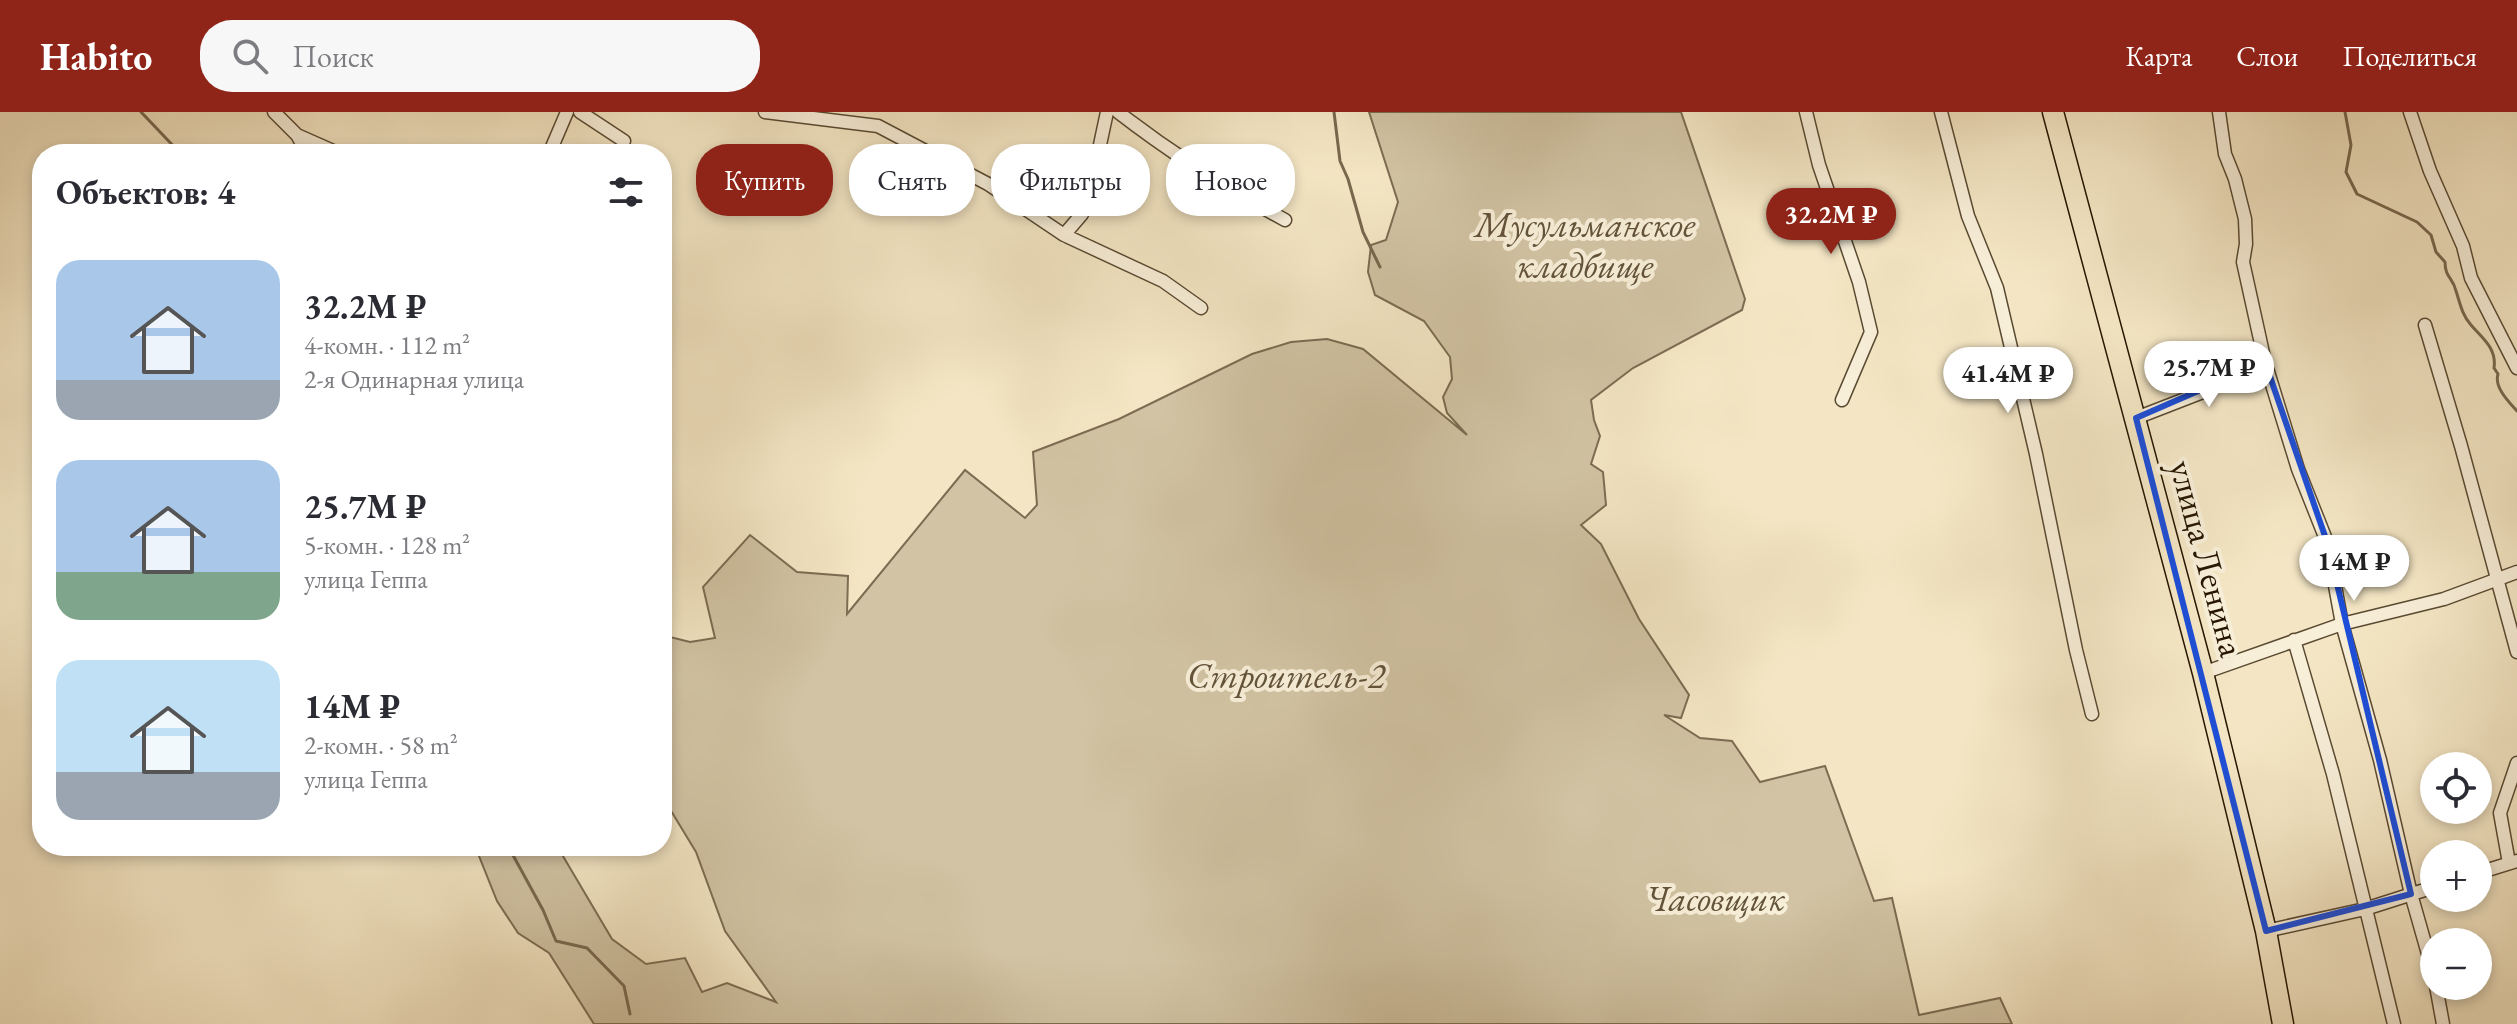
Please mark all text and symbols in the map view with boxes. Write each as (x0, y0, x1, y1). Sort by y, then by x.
search box (200, 20, 760, 92)
text: Habito (40, 32, 152, 81)
icon: search (228, 34, 272, 78)
text: Поиск (292, 37, 374, 76)
text: Карта (2125, 38, 2192, 74)
text: Слои (2236, 38, 2298, 74)
text: Поделиться (2342, 38, 2477, 74)
chip: Купить (696, 144, 833, 216)
chip: Снять (849, 144, 975, 216)
chip: Фильтры (991, 144, 1150, 216)
chip: Новое (1166, 144, 1295, 216)
text: Объектов: 4 (56, 170, 235, 214)
icon: filters (604, 170, 648, 214)
pin: 32.2M ₽ (1757, 188, 1905, 256)
text: 32.2M ₽ (1784, 197, 1878, 231)
park label: Мусульманское кладбище (1473, 201, 1696, 289)
text: 32.2M ₽ (304, 284, 427, 328)
icon: home (120, 292, 216, 388)
text: 4-комн. · 112 m² (304, 328, 470, 362)
pin: 25.7M ₽ (2135, 341, 2283, 409)
pin: 41.4M ₽ (1934, 347, 2082, 415)
text: 25.7M ₽ (2162, 350, 2256, 384)
text: 41.4M ₽ (1961, 356, 2055, 390)
text: 2-я Одинарная улица (304, 362, 524, 396)
street label: улица Ленина (2159, 455, 2256, 662)
text: 25.7M ₽ (304, 484, 427, 528)
icon: home (120, 492, 216, 588)
text: 5-комн. · 128 m² (304, 528, 470, 562)
pin: 14M ₽ (2298, 535, 2410, 603)
text: 14M ₽ (2317, 544, 2391, 578)
text: улица Геппа (304, 562, 428, 596)
park label: Строитель-2 (1187, 652, 1387, 699)
text: 14M ₽ (304, 684, 400, 728)
icon: home (120, 692, 216, 788)
text: 2-комн. · 58 m² (304, 728, 458, 762)
map controls (2420, 752, 2492, 1000)
button: locate (2420, 752, 2492, 824)
text: улица Геппа (304, 762, 428, 796)
button: + (2420, 840, 2492, 912)
park label: Часовщик (1645, 875, 1786, 922)
button: − (2420, 928, 2492, 1000)

